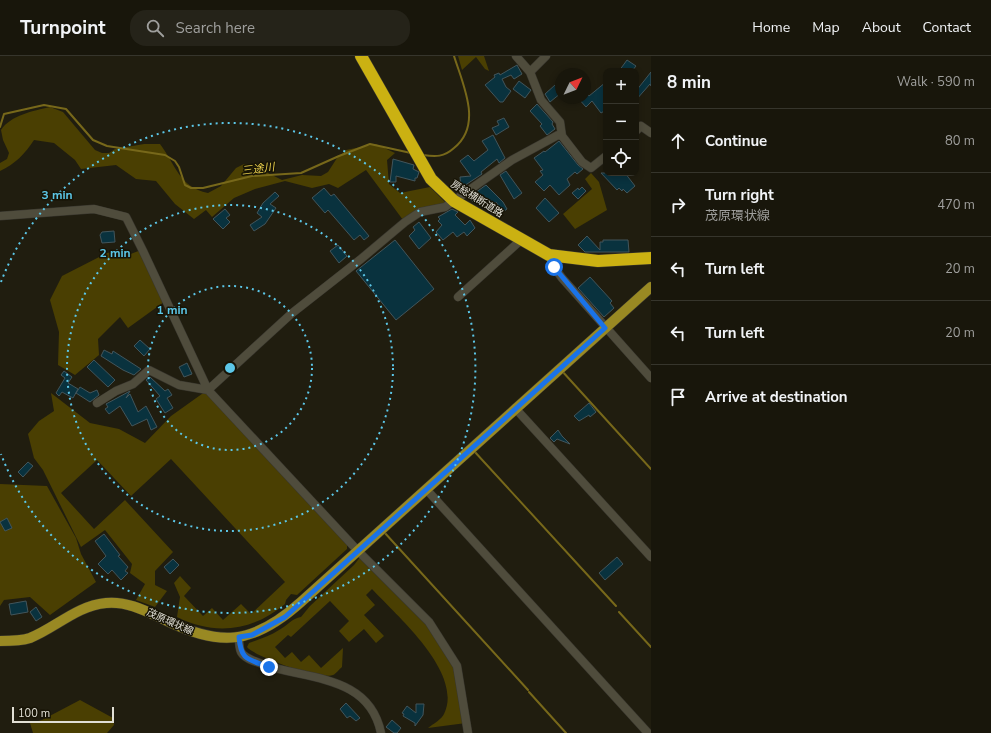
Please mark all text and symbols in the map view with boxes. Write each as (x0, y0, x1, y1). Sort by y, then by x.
search box (130, 10, 410, 46)
text: Turnpoint (20, 15, 106, 41)
icon: search (144, 17, 166, 39)
text: Search here (176, 18, 255, 38)
text: Home (752, 18, 790, 37)
text: Map (812, 18, 840, 37)
text: About (862, 18, 901, 37)
text: Contact (923, 18, 971, 37)
north arrow (555, 68, 591, 104)
map controls (603, 68, 639, 176)
button: + (603, 68, 639, 104)
text: 8 min (667, 71, 711, 94)
text: Walk · 590 m (897, 73, 975, 91)
button: − (603, 104, 639, 140)
icon: ahead (667, 130, 689, 152)
text: Continue (705, 131, 767, 151)
text: 80 m (945, 132, 975, 150)
button: locate (603, 140, 639, 176)
water label: 三途川 (241, 159, 276, 178)
street label: 房総横断道路 (448, 177, 506, 221)
text: Turn right (705, 185, 774, 205)
text: 3 min (41, 187, 73, 203)
icon: right (667, 194, 689, 216)
text: 470 m (937, 196, 975, 214)
text: 茂原環状線 (705, 207, 770, 225)
text: 2 min (99, 245, 131, 261)
route start (545, 258, 563, 276)
icon: left (667, 258, 689, 280)
text: Turn left (705, 259, 764, 279)
text: 20 m (945, 260, 975, 278)
text: 1 min (156, 302, 188, 318)
icon: left (667, 322, 689, 344)
text: Turn left (705, 323, 764, 343)
text: 20 m (945, 324, 975, 342)
centre of rings (223, 361, 237, 375)
icon: arrive (667, 386, 689, 408)
text: Arrive at destination (705, 387, 848, 407)
street label: 茂原環状線 (144, 605, 196, 639)
route end (260, 658, 278, 676)
scale bar (12, 705, 114, 724)
text: 100 m (18, 706, 50, 721)

